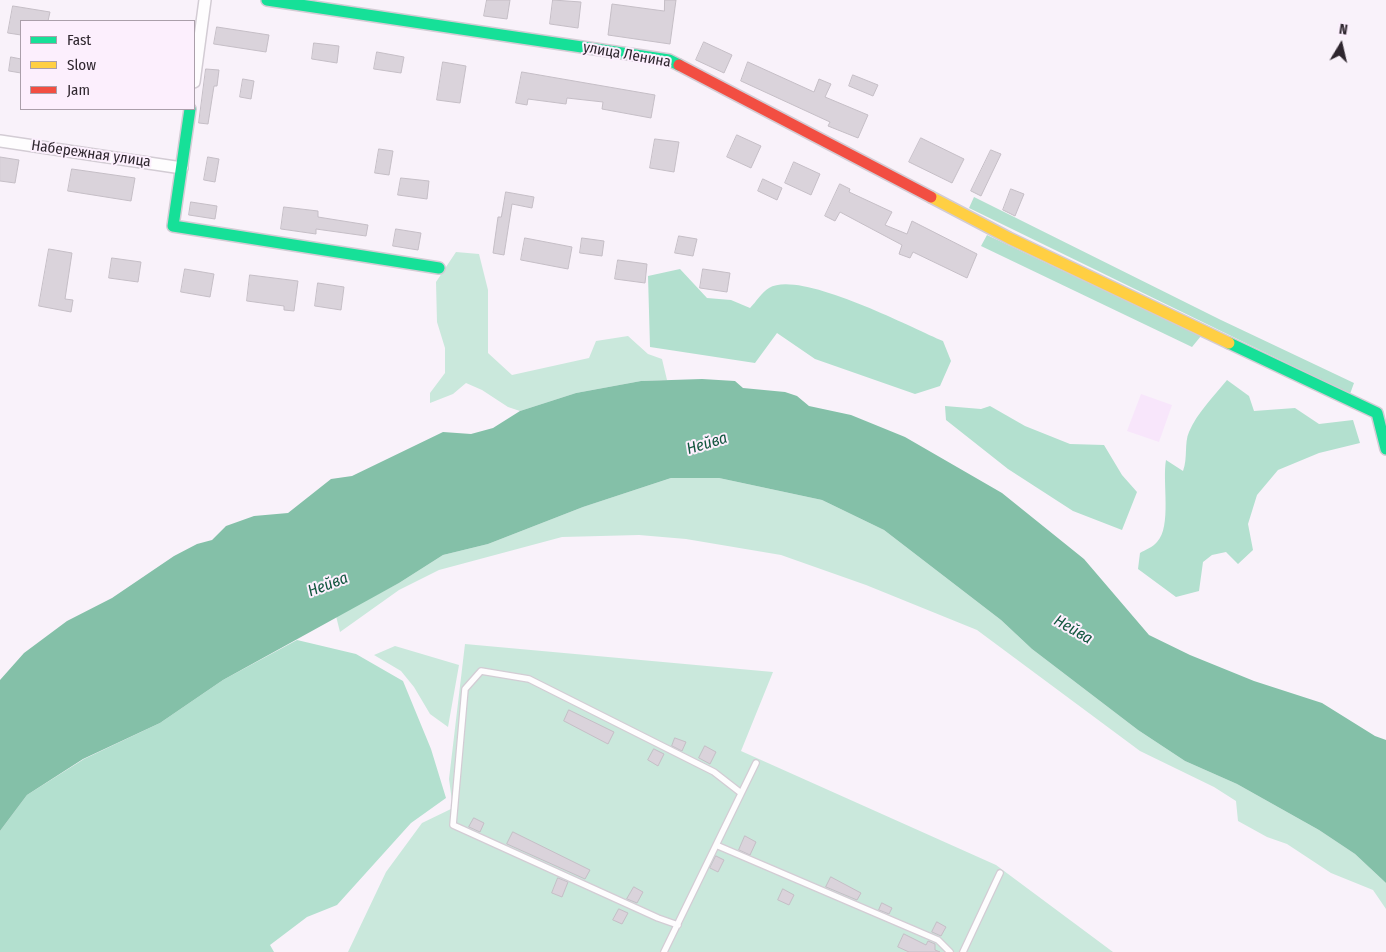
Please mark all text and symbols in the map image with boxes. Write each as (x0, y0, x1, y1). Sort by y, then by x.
legend (20, 20, 195, 110)
north arrow (1316, 20, 1366, 70)
text: N (1338, 21, 1349, 39)
text: Fast (67, 31, 91, 49)
street label: улица Ленина (582, 38, 672, 72)
text: Slow (67, 56, 96, 74)
text: Jam (67, 81, 90, 99)
street label: Набережная улица (30, 137, 152, 171)
water label: Нейва (684, 429, 730, 459)
water label: Нейва (305, 569, 351, 601)
water label: Нейва (1050, 611, 1096, 649)

